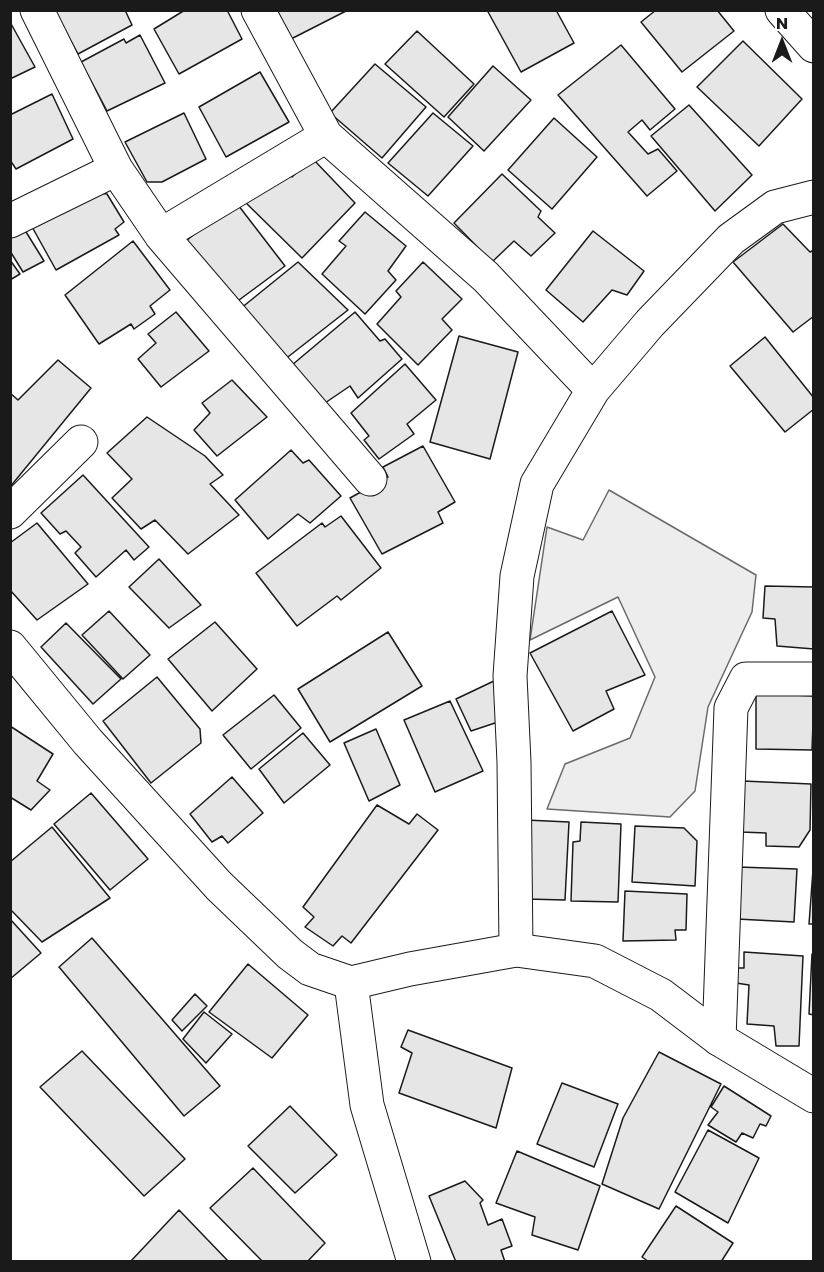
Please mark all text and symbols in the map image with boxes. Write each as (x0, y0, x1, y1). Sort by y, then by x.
north arrow (752, 12, 812, 72)
text: N (776, 12, 788, 35)

